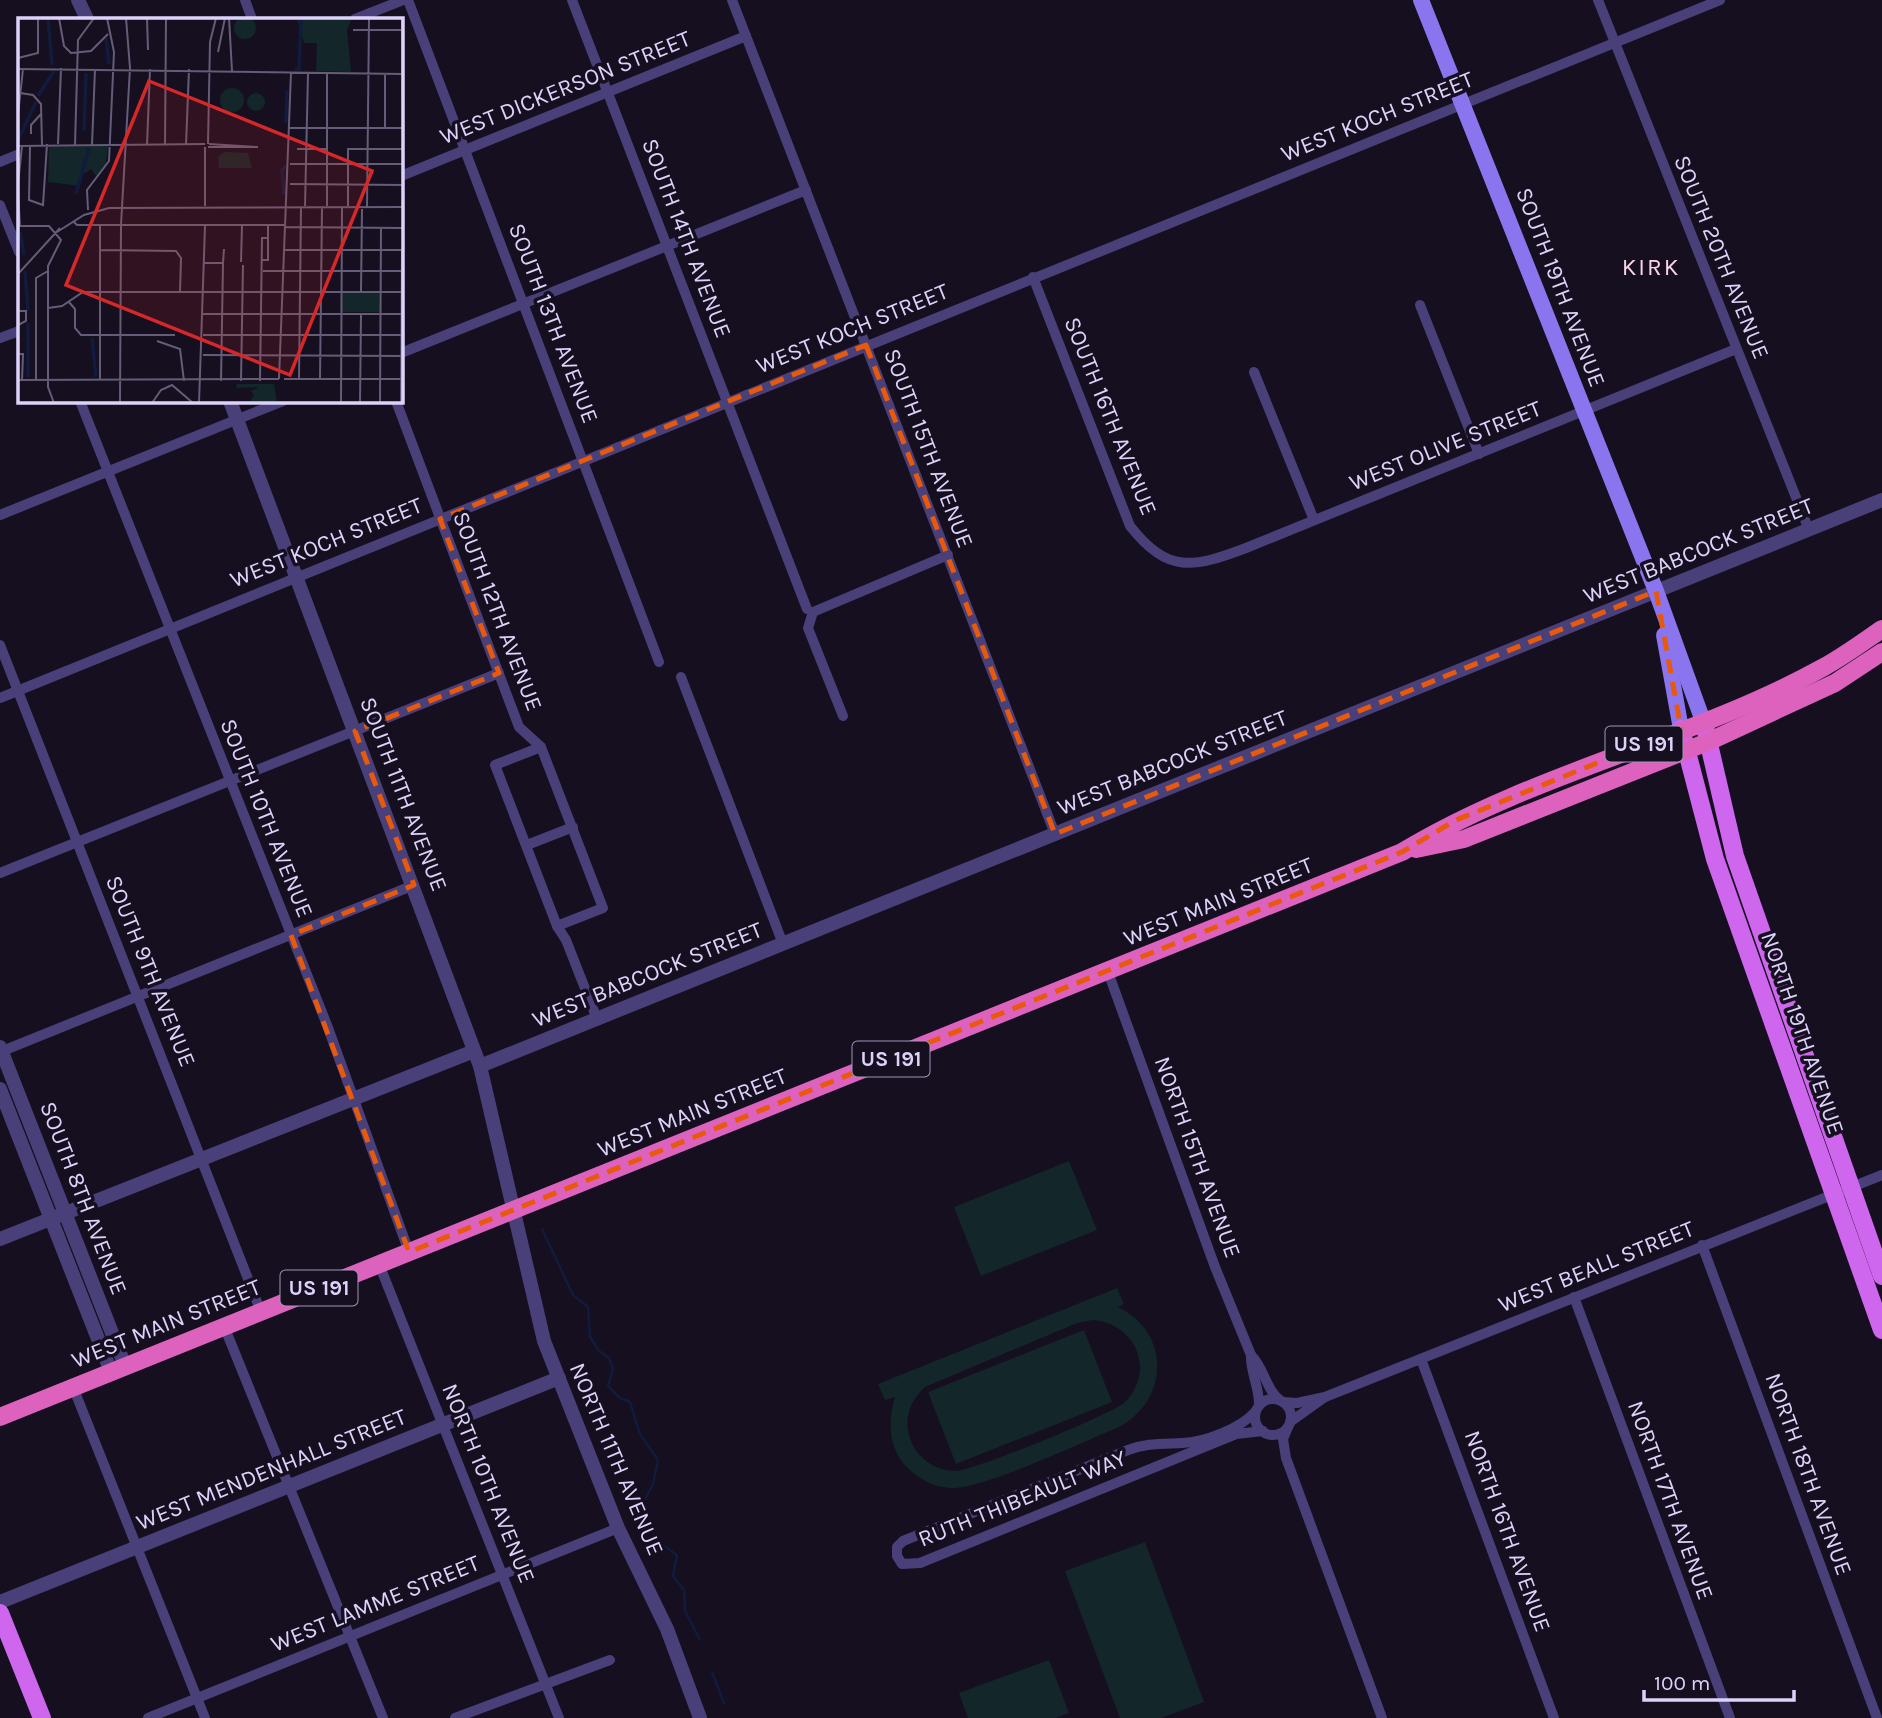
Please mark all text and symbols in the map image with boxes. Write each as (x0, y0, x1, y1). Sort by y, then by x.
inset map (18, 18, 402, 402)
street label: WEST DICKERSON STREET (436, 25, 695, 150)
street label: WEST KOCH STREET (1277, 65, 1478, 167)
street label: SOUTH 14TH AVENUE (636, 135, 737, 342)
street label: SOUTH 20TH AVENUE (1668, 151, 1775, 363)
street label: SOUTH 19TH AVENUE (1510, 184, 1611, 391)
street label: SOUTH 13TH AVENUE (503, 219, 604, 427)
district label: KIRK (1622, 253, 1680, 281)
street label: WEST KOCH STREET (752, 277, 953, 379)
street label: SOUTH 16TH AVENUE (1058, 313, 1163, 519)
street label: SOUTH 15TH AVENUE (878, 345, 979, 552)
street label: WEST OLIVE STREET (1345, 394, 1546, 496)
street label: WEST KOCH STREET (226, 491, 427, 593)
street label: WEST BABCOCK STREET (1579, 492, 1818, 609)
street label: SOUTH 12TH AVENUE (447, 508, 548, 715)
street label: SOUTH 11TH AVENUE (354, 693, 453, 895)
street label: WEST BABCOCK STREET (1053, 704, 1292, 821)
street label: SOUTH 10TH AVENUE (214, 715, 319, 921)
road number: US 191 (1606, 726, 1682, 762)
street label: WEST MAIN STREET (1120, 851, 1317, 952)
street label: SOUTH 9TH AVENUE (100, 872, 201, 1071)
street label: WEST BABCOCK STREET (528, 916, 767, 1033)
street label: NORTH 19TH AVENUE (1755, 928, 1850, 1138)
road number: US 191 (852, 1042, 930, 1076)
street label: NORTH 15TH AVENUE (1149, 1053, 1246, 1261)
street label: WEST MAIN STREET (594, 1062, 791, 1163)
street label: SOUTH 8TH AVENUE (34, 1098, 133, 1299)
street label: WEST BEALL STREET (1494, 1215, 1698, 1318)
road number: US 191 (280, 1270, 358, 1306)
street label: WEST MAIN STREET (68, 1273, 265, 1374)
street label: NORTH 11TH AVENUE (564, 1359, 669, 1560)
street label: NORTH 18TH AVENUE (1759, 1369, 1858, 1579)
street label: NORTH 10TH AVENUE (436, 1380, 541, 1587)
street label: NORTH 17TH AVENUE (1622, 1397, 1719, 1603)
street label: WEST MENDENHALL STREET (132, 1403, 411, 1536)
street label: NORTH 16TH AVENUE (1459, 1427, 1557, 1636)
street label: RUTH THIBEAULT WAY (914, 1444, 1130, 1553)
street label: WEST LAMME STREET (267, 1549, 484, 1658)
scale bar (1644, 1658, 1794, 1702)
text: 100 m (1654, 1671, 1711, 1695)

